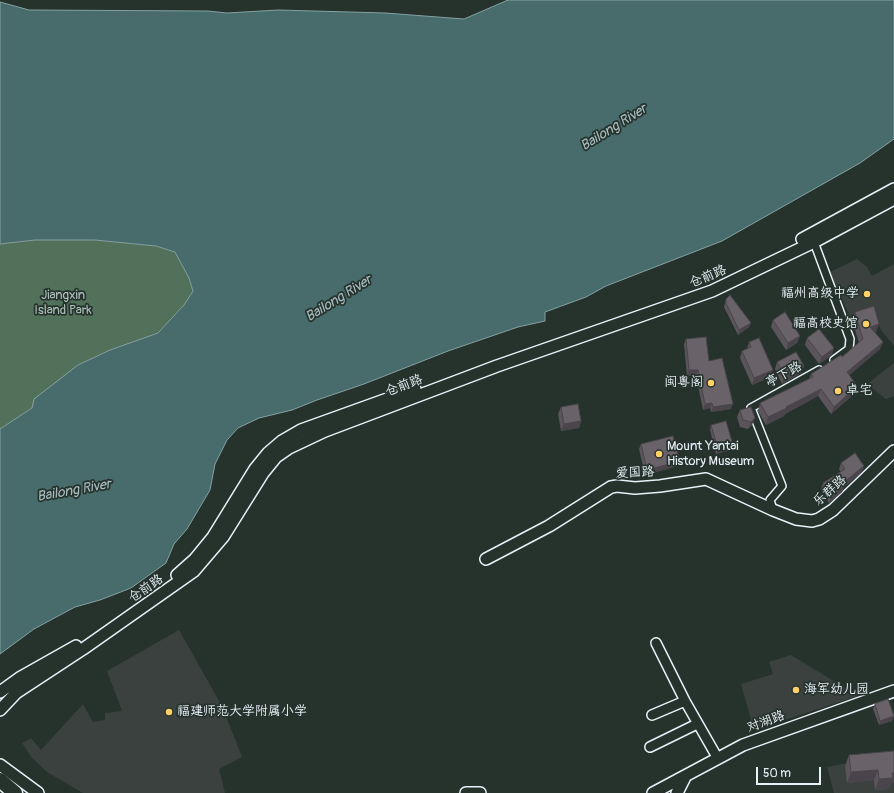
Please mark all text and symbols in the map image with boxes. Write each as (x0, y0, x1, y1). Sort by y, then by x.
water label: Bailong River (578, 101, 650, 155)
street label: 仓前路 (687, 262, 729, 292)
water label: Bailong River (303, 272, 375, 326)
place label: 福州高级中学 (781, 286, 859, 302)
park label: Jiangxin Island Park (34, 288, 92, 319)
marker: 福州高级中学 (862, 289, 872, 299)
place label: 福高校史馆 (793, 316, 858, 332)
marker: 福高校史馆 (861, 319, 871, 329)
street label: 亭下路 (763, 359, 805, 391)
street label: 仓前路 (383, 372, 425, 400)
place label: 闽粤阁 (664, 375, 703, 391)
marker: 闽粤阁 (706, 378, 716, 388)
place label: 卓宅 (846, 383, 872, 399)
marker: 卓宅 (833, 386, 843, 396)
place label: Mount Yantai History Museum (667, 439, 754, 470)
marker: Mount Yantai History Museum (654, 449, 664, 459)
street label: 爱国路 (615, 465, 655, 481)
street label: 乐群路 (810, 472, 850, 510)
water label: Bailong River (36, 476, 112, 506)
street label: 仓前路 (126, 571, 166, 607)
place label: 海军幼儿园 (804, 682, 869, 698)
marker: 海军幼儿园 (791, 685, 801, 695)
place label: 福建师范大学附属小学 (177, 704, 307, 720)
marker: 福建师范大学附属小学 (164, 707, 174, 717)
street label: 对湖路 (745, 708, 787, 736)
scale bar (758, 759, 823, 785)
text: 50 m (763, 766, 791, 781)

